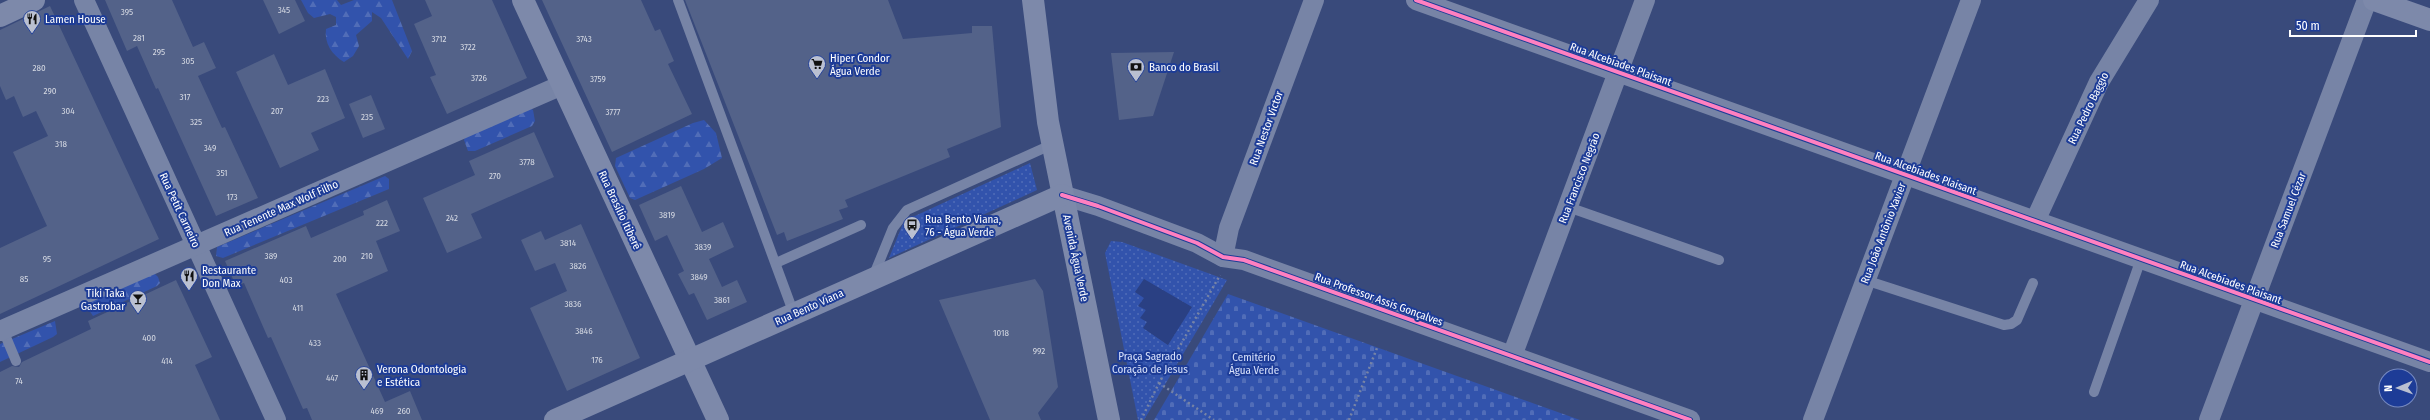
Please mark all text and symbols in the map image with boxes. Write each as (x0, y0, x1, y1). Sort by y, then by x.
house number: 345 (278, 5, 290, 15)
house number: 395 (121, 7, 133, 17)
restaurant icon: Lamen House (22, 9, 42, 34)
scale bar (2290, 12, 2416, 38)
place label: Lamen House (45, 13, 106, 26)
text: 50 m (2296, 19, 2320, 33)
house number: 281 (133, 33, 145, 43)
house number: 3712 (431, 34, 447, 44)
house number: 3743 (576, 34, 592, 44)
street label: Rua Alcebíades Plaisant (1568, 40, 1674, 89)
house number: 3722 (460, 42, 476, 52)
house number: 295 (153, 47, 165, 57)
place label: Hiper Condor Água Verde (830, 52, 890, 78)
supermarket icon: Hiper Condor Água Verde (807, 54, 827, 79)
house number: 305 (182, 56, 194, 66)
bank icon: Banco do Brasil (1126, 57, 1146, 82)
place label: Banco do Brasil (1149, 61, 1219, 74)
house number: 280 (32, 63, 46, 73)
street label: Rua Pedro Baggio (2065, 70, 2112, 146)
house number: 3726 (471, 73, 488, 83)
house number: 3759 (590, 74, 606, 84)
house number: 290 (44, 86, 57, 96)
street label: Rua Nestor Victor (1247, 89, 1286, 167)
house number: 317 (180, 92, 191, 102)
house number: 223 (317, 94, 329, 104)
house number: 304 (61, 106, 75, 116)
house number: 207 (271, 106, 283, 116)
house number: 3777 (605, 107, 621, 117)
house number: 235 (361, 112, 373, 122)
house number: 325 (190, 117, 202, 127)
street label: Rua Francisco Negrão (1556, 131, 1603, 225)
house number: 318 (55, 139, 67, 149)
house number: 349 (204, 143, 216, 153)
street label: Rua Alcebíades Plaisant (1873, 149, 1979, 198)
house number: 3778 (519, 157, 535, 167)
house number: 351 (216, 168, 228, 178)
street label: Rua Brasílio Itiberê (596, 169, 644, 252)
street label: Rua Samuel Cézar (2268, 170, 2309, 250)
street label: Rua Petit Carneiro (157, 171, 203, 250)
house number: 270 (489, 171, 501, 181)
street label: Rua Tenente Max Wolf Filho (222, 177, 340, 239)
street label: Rua João Antônio Xavier (1858, 181, 1909, 286)
house number: 173 (226, 192, 238, 202)
house number: 3819 (659, 210, 675, 220)
house number: 242 (446, 213, 458, 223)
place label: Rua Bento Viana, 76 - Água Verde (925, 213, 1001, 239)
street label: Avenida Água Verde (1060, 213, 1092, 303)
bus stop icon: Rua Bento Viana, 76 - Água Verde (902, 215, 922, 240)
house number: 222 (376, 218, 388, 228)
house number: 3814 (560, 238, 577, 248)
house number: 3839 (695, 242, 711, 252)
house number: 389 (265, 251, 277, 261)
house number: 210 (361, 251, 373, 261)
house number: 95 (43, 254, 51, 264)
house number: 200 (333, 254, 347, 264)
street label: Rua Alcebíades Plaisant (2178, 258, 2284, 307)
house number: 3826 (570, 261, 587, 271)
place label: Restaurante Don Max (202, 264, 256, 290)
restaurant icon: Restaurante Don Max (179, 266, 199, 291)
street label: Rua Professor Assis Gonçalves (1313, 270, 1445, 329)
house number: 3849 (690, 272, 708, 282)
house number: 85 (20, 274, 28, 284)
house number: 403 (279, 275, 293, 285)
place label: Tiki Taka Gastrobar (81, 287, 125, 313)
street label: Rua Bento Viana (773, 287, 846, 328)
bar icon: Tiki Taka Gastrobar (128, 289, 148, 314)
house number: 3861 (714, 295, 730, 305)
house number: 3836 (564, 299, 582, 309)
house number: 411 (293, 303, 303, 313)
house number: 3846 (575, 326, 593, 336)
house number: 1018 (993, 328, 1009, 338)
house number: 400 (142, 333, 156, 343)
house number: 433 (309, 338, 321, 348)
house number: 992 (1033, 346, 1045, 356)
park label: Praça Sagrado Coração de Jesus (1112, 350, 1188, 376)
park label: Cemitério Água Verde (1229, 351, 1279, 377)
house number: 176 (591, 355, 603, 365)
house number: 414 (161, 356, 174, 366)
place label: Verona Odontologia e Estética (377, 363, 466, 389)
building icon: Verona Odontologia e Estética (354, 365, 374, 390)
north arrow (2378, 368, 2418, 408)
house number: 447 (326, 373, 338, 383)
house number: 74 (15, 376, 23, 386)
text: N (2382, 385, 2395, 392)
house number: 469 (370, 406, 384, 416)
house number: 260 (397, 406, 411, 416)

